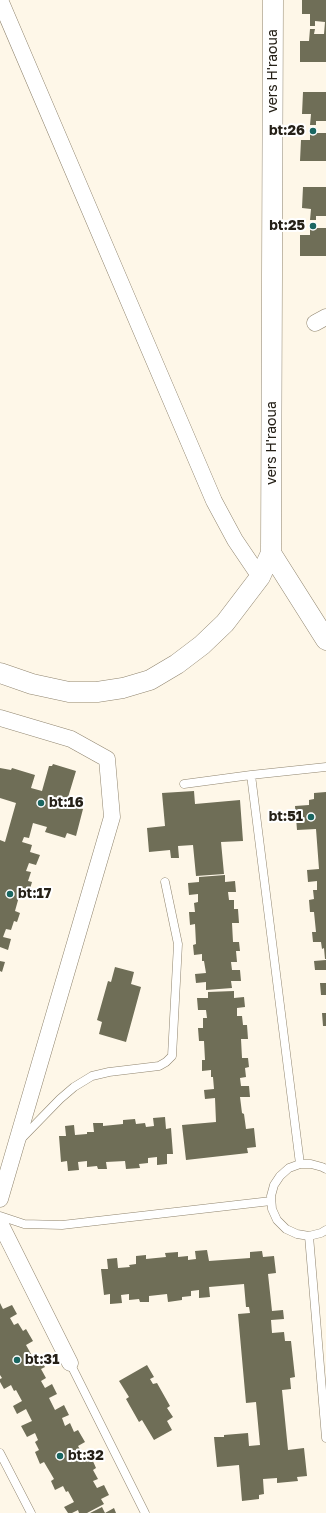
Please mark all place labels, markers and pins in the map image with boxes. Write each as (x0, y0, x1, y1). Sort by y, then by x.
place label: bt:26 (269, 123, 305, 139)
marker: bt:26 (308, 126, 318, 136)
place label: bt:25 (269, 218, 305, 234)
marker: bt:25 (308, 221, 318, 231)
place label: bt:16 (49, 795, 84, 811)
marker: bt:16 (36, 798, 46, 808)
place label: bt:51 (269, 809, 303, 825)
marker: bt:51 (306, 812, 316, 822)
place label: bt:17 (18, 886, 51, 902)
marker: bt:17 (5, 889, 15, 899)
place label: bt:31 (25, 1352, 59, 1368)
marker: bt:31 (12, 1355, 22, 1365)
place label: bt:32 (68, 1448, 104, 1464)
marker: bt:32 (55, 1451, 65, 1461)

